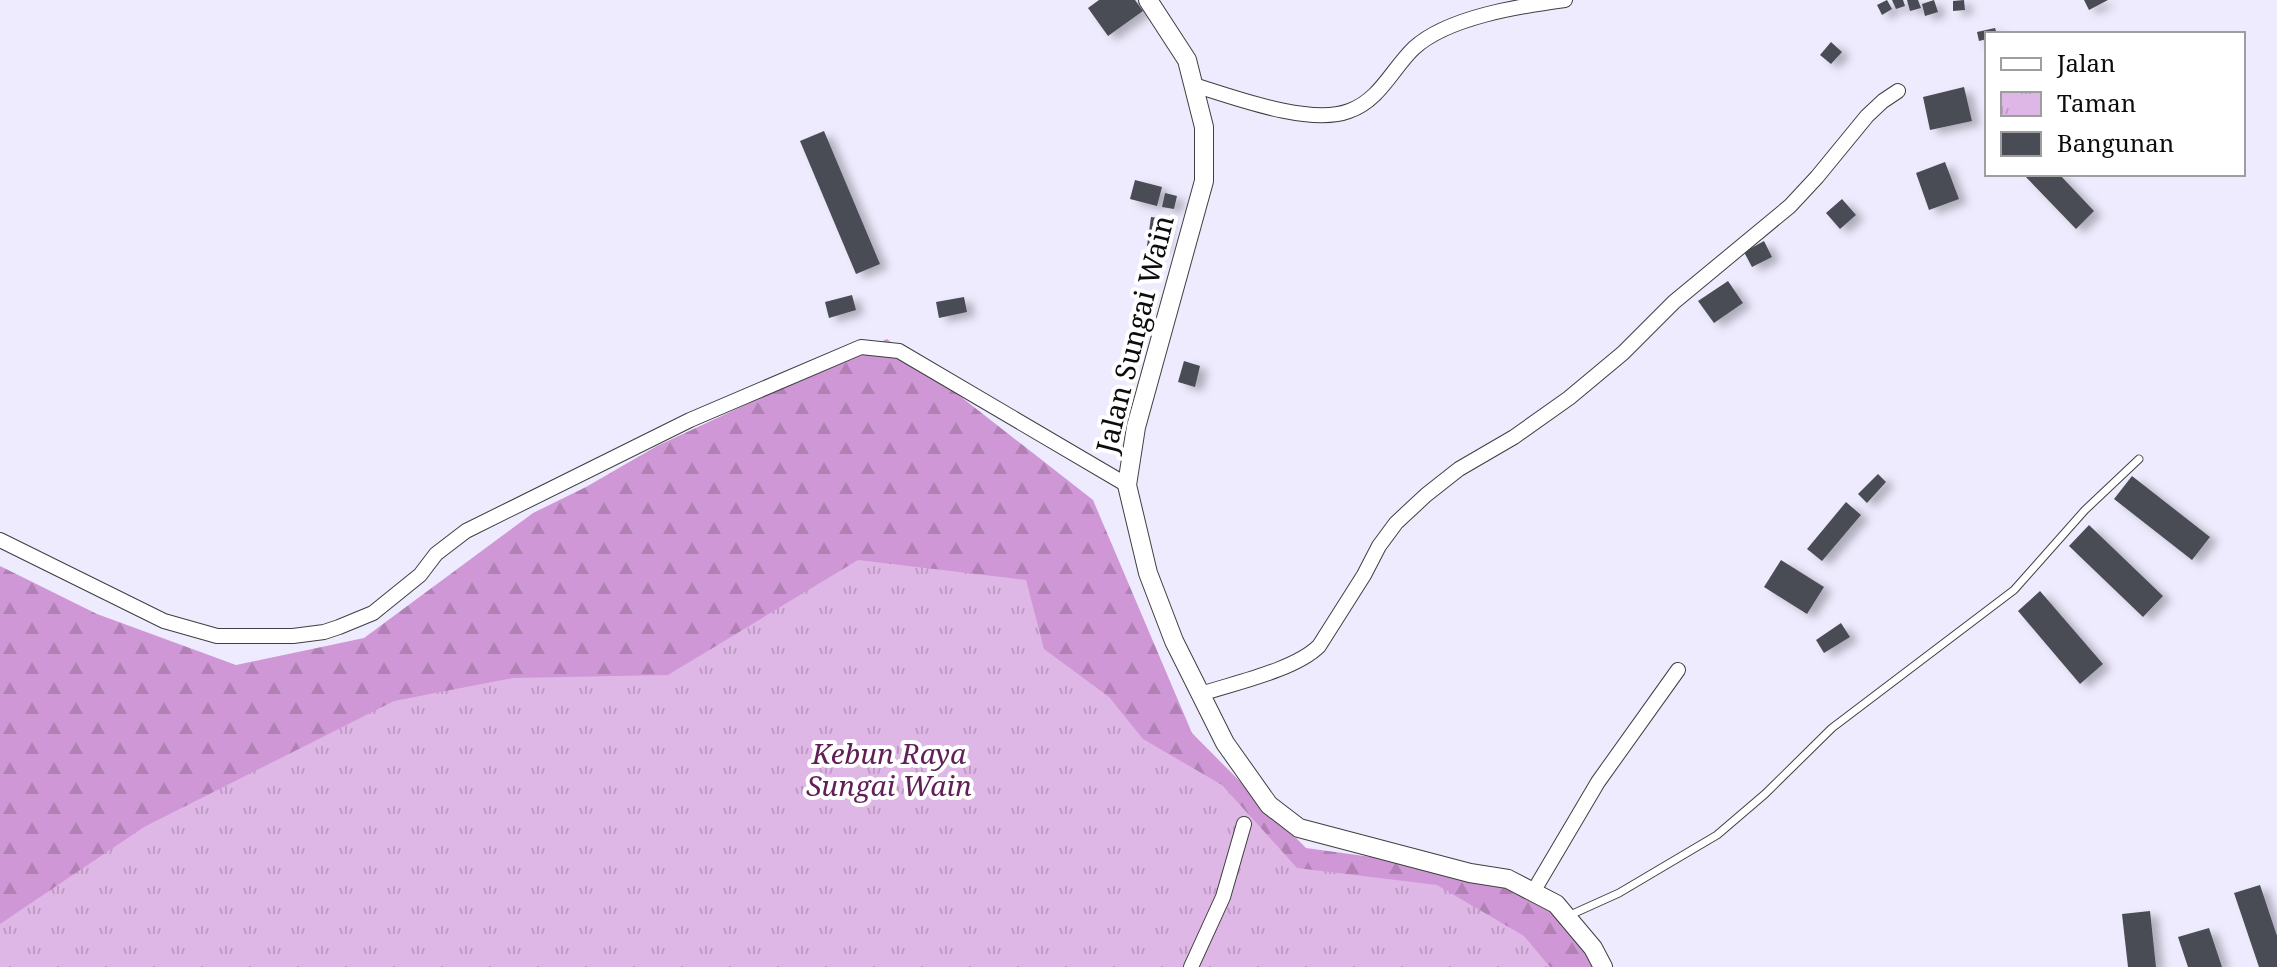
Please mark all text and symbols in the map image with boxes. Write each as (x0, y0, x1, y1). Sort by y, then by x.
legend (1985, 32, 2245, 176)
text: Jalan (2056, 46, 2116, 79)
text: Taman (2057, 86, 2136, 119)
text: Bangunan (2057, 126, 2174, 159)
street label: Jalan Sungai Wain (1086, 211, 1182, 458)
park label: Kebun Raya Sungai Wain (806, 734, 972, 804)

